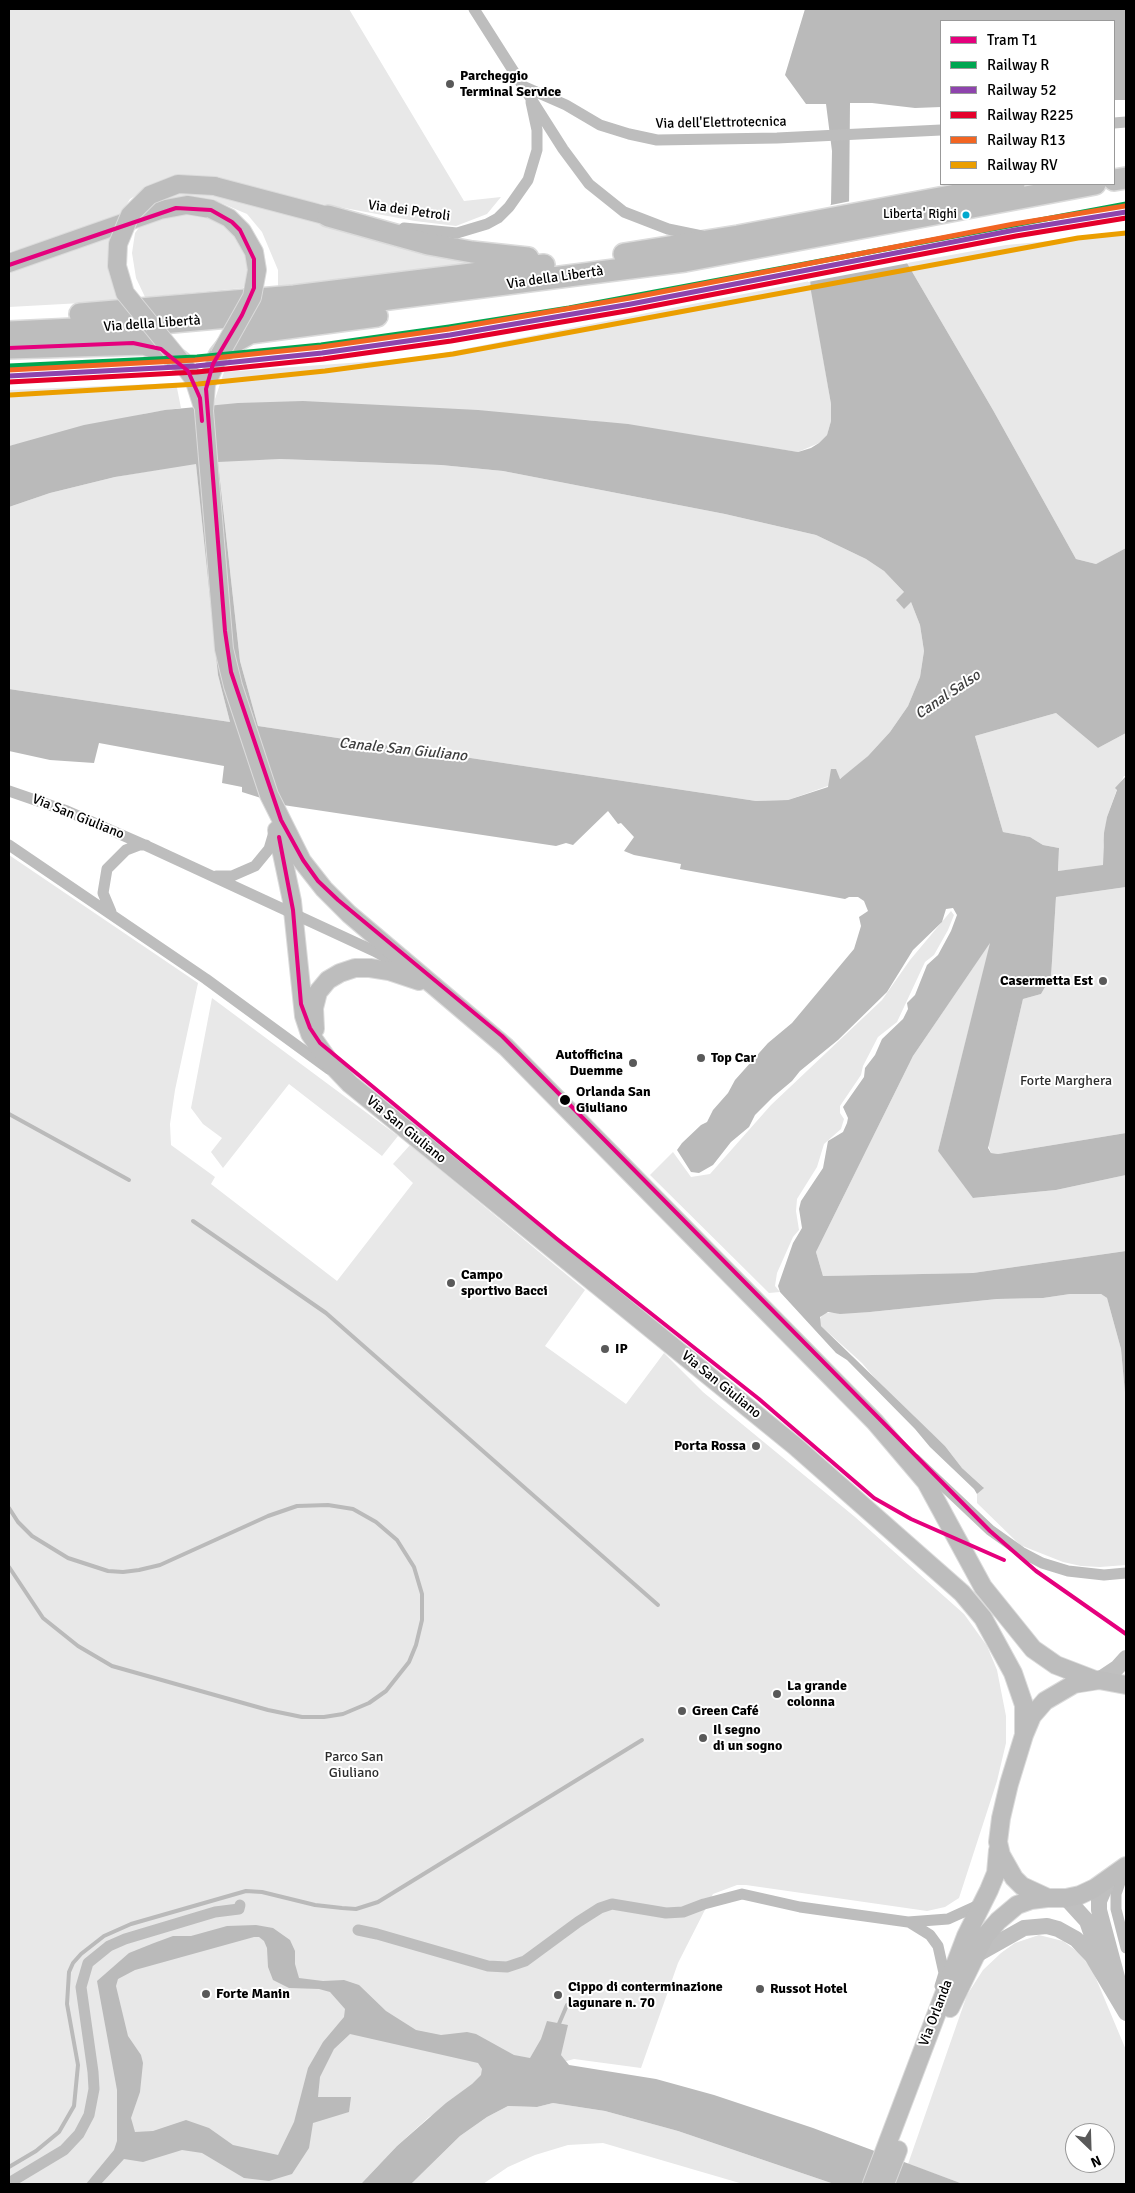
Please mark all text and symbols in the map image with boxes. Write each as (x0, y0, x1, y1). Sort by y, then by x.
legend (940, 20, 1115, 185)
text: Tram T1 (987, 31, 1037, 49)
text: Railway R (987, 56, 1049, 74)
place label: Parcheggio Terminal Service (460, 68, 561, 100)
marker: Parcheggio Terminal Service (444, 78, 456, 90)
text: Railway 52 (987, 81, 1057, 99)
text: Railway R225 (987, 106, 1074, 124)
street label: Via dell'Elettrotecnica (655, 113, 787, 133)
text: Railway R13 (987, 131, 1066, 149)
text: Railway RV (987, 156, 1058, 174)
street label: Via dei Petroli (367, 197, 451, 225)
place label: Liberta' Righi (883, 207, 957, 223)
marker: Liberta' Righi (961, 210, 971, 220)
street label: Via della Libertà (506, 263, 604, 293)
street label: Via della Libertà (103, 312, 201, 336)
water label: Canal Salso (912, 667, 984, 723)
water label: Canale San Giuliano (338, 734, 468, 766)
street label: Via San Giuliano (29, 791, 127, 843)
place label: Casermetta Est (1000, 973, 1093, 989)
marker: Casermetta Est (1097, 975, 1109, 987)
place label: Autofficina Duemme (556, 1047, 623, 1080)
place label: Top Car (711, 1050, 756, 1066)
marker: Top Car (695, 1052, 707, 1064)
marker: Autofficina Duemme (627, 1057, 639, 1069)
park label: Forte Marghera (1020, 1073, 1112, 1089)
place label: Orlanda San Giuliano (576, 1084, 651, 1116)
street label: Via San Giuliano (363, 1093, 449, 1167)
marker: Orlanda San Giuliano (558, 1093, 572, 1107)
place label: Campo sportivo Bacci (461, 1267, 548, 1300)
marker: Campo sportivo Bacci (445, 1277, 457, 1289)
place label: IP (615, 1341, 628, 1357)
marker: IP (599, 1343, 611, 1355)
street label: Via San Giuliano (678, 1348, 764, 1422)
place label: Porta Rossa (674, 1438, 746, 1454)
marker: Porta Rossa (750, 1440, 762, 1452)
place label: La grande colonna (787, 1678, 847, 1710)
marker: La grande colonna (771, 1688, 783, 1700)
place label: Green Café (692, 1703, 759, 1719)
marker: Green Café (676, 1705, 688, 1717)
place label: Il segno di un sogno (713, 1722, 782, 1754)
marker: Il segno di un sogno (697, 1732, 709, 1744)
park label: Parco San Giuliano (324, 1749, 384, 1781)
street label: Via Orlanda (916, 1977, 956, 2049)
place label: Cippo di conterminazione lagunare n. 70 (568, 1979, 723, 2011)
place label: Russot Hotel (770, 1981, 847, 1997)
marker: Russot Hotel (754, 1983, 766, 1995)
place label: Forte Manin (216, 1986, 290, 2002)
marker: Forte Manin (200, 1988, 212, 2000)
marker: Cippo di conterminazione lagunare n. 70 (552, 1989, 564, 2001)
north arrow (1065, 2123, 1115, 2173)
text: N (1088, 2151, 1104, 2171)

